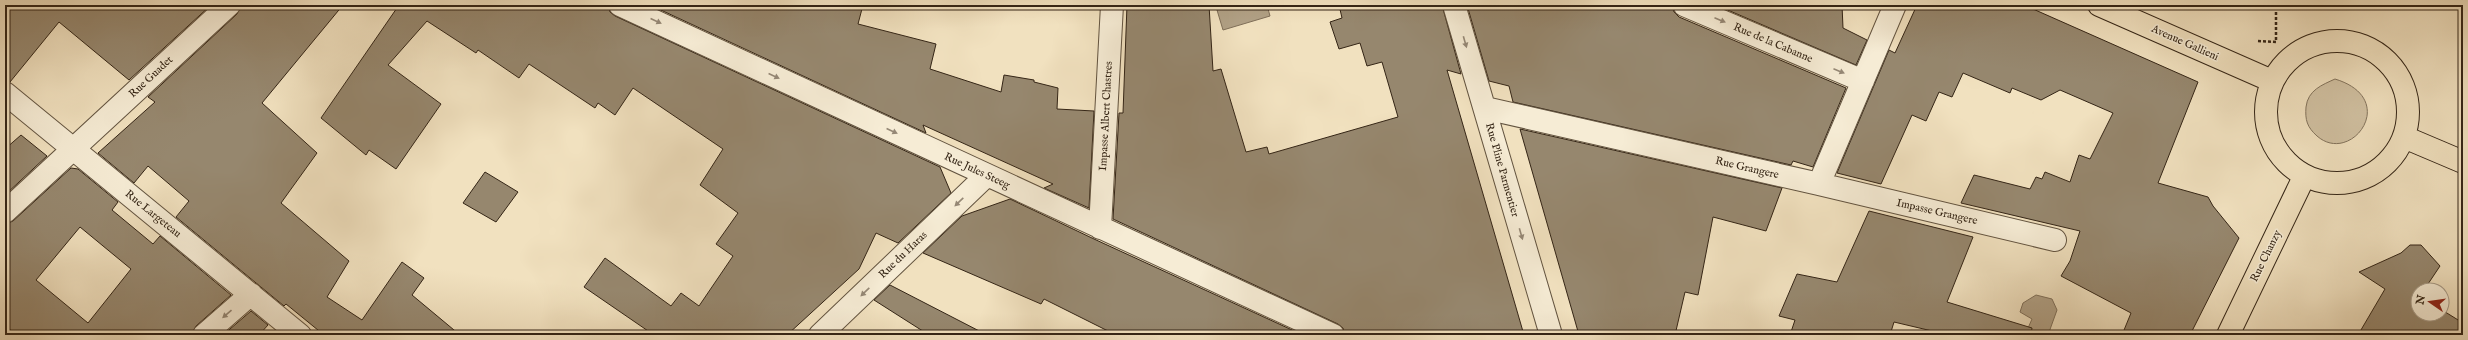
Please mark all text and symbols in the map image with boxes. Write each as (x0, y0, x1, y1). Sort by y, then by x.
one-way arrow (1714, 17, 1725, 23)
one-way arrow (650, 18, 661, 24)
street label: Rue de la Cabanne (1731, 20, 1815, 66)
street label: Avenue Gallieni (2148, 21, 2221, 64)
one-way arrow (1462, 37, 1468, 49)
street label: Rue Guadet (126, 53, 176, 101)
street label: Impasse Albert Chastres (1096, 61, 1116, 171)
one-way arrow (1834, 68, 1845, 74)
one-way arrow (768, 73, 779, 79)
street label: Rue Pline Parmentier (1482, 121, 1522, 219)
one-way arrow (886, 128, 897, 134)
street label: Rue Jules Steeg (942, 150, 1013, 193)
street label: Rue Grangere (1714, 154, 1780, 182)
street label: Rue Largeteau (122, 187, 184, 241)
street label: Impasse Grangere (1895, 196, 1979, 228)
one-way arrow (954, 198, 964, 207)
street label: Rue Chanzy (2247, 227, 2285, 284)
street label: Rue du Haras (876, 228, 930, 282)
one-way arrow (1518, 229, 1524, 241)
north arrow (2410, 282, 2450, 322)
one-way arrow (860, 287, 869, 296)
text: N (2413, 293, 2429, 307)
one-way arrow (222, 310, 233, 319)

